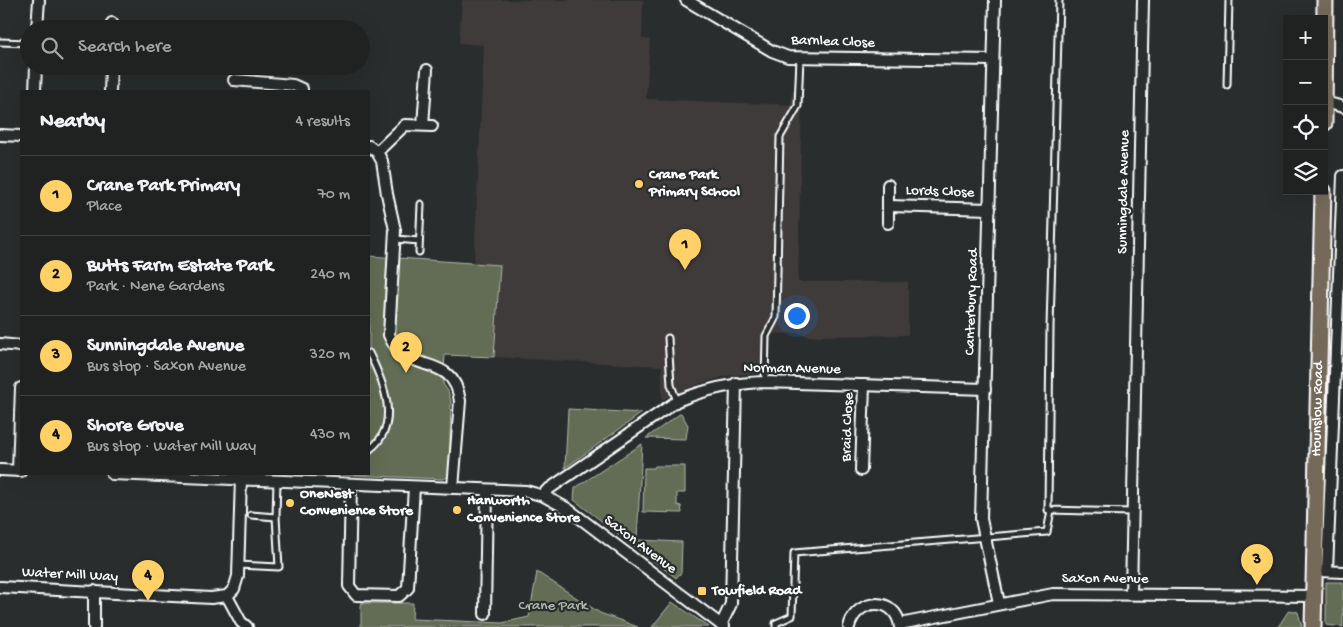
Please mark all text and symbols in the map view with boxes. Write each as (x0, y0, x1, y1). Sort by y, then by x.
map controls (1283, 15, 1328, 195)
button: + (1283, 15, 1328, 60)
search box (20, 20, 370, 75)
street label: Barnlea Close (790, 32, 875, 52)
icon: search (38, 34, 66, 62)
text: Search here (78, 36, 172, 59)
button: − (1283, 60, 1328, 105)
button: locate (1283, 105, 1328, 150)
text: Nearby (40, 110, 105, 135)
text: 4 results (295, 113, 350, 132)
street label: Sunningdale Avenue (1114, 130, 1134, 254)
button: layers (1283, 150, 1328, 195)
place label: Crane Park Primary School (648, 166, 741, 201)
text: Crane Park Primary (87, 175, 240, 198)
marker: Crane Park Primary School (633, 178, 645, 190)
street label: Lords Close (905, 182, 975, 202)
text: 1 (53, 186, 59, 205)
text: 70 m (317, 186, 350, 205)
text: Place (87, 198, 122, 217)
pin: 1 (669, 229, 701, 270)
street label: Canterbury Road (961, 247, 983, 356)
text: Butts Farm Estate Park (87, 255, 273, 278)
text: 2 (52, 266, 60, 285)
text: 240 m (310, 266, 350, 285)
text: Park · Nene Gardens (87, 278, 224, 297)
your location (784, 303, 810, 329)
pin: 2 (390, 332, 422, 373)
text: Sunningdale Avenue (87, 335, 244, 358)
text: 3 (52, 346, 60, 365)
text: 320 m (310, 346, 350, 365)
text: Bus stop · Saxon Avenue (87, 358, 246, 377)
street label: Norman Avenue (743, 359, 841, 379)
street label: Hounslow Road (1308, 360, 1328, 457)
street label: Braid Close (838, 392, 858, 463)
text: Shore Grove (87, 415, 184, 438)
text: 4 (52, 426, 60, 445)
text: 430 m (310, 426, 350, 445)
text: Bus stop · Water Mill Way (87, 438, 256, 457)
place label: OneNest Convenience Store (299, 485, 414, 520)
place label: Hanworth Convenience Store (466, 492, 581, 527)
marker: OneNest Convenience Store (284, 497, 296, 509)
marker: Hanworth Convenience Store (451, 504, 463, 516)
street label: Saxon Avenue (600, 512, 680, 578)
pin: 3 (1241, 544, 1273, 585)
pin: 4 (132, 560, 164, 601)
street label: Water Mill Way (22, 563, 119, 587)
street label: Saxon Avenue (1062, 570, 1149, 588)
place label: Towfield Road (711, 582, 803, 600)
marker: Towfield Road (696, 585, 708, 597)
park label: Crane Park (519, 597, 589, 615)

